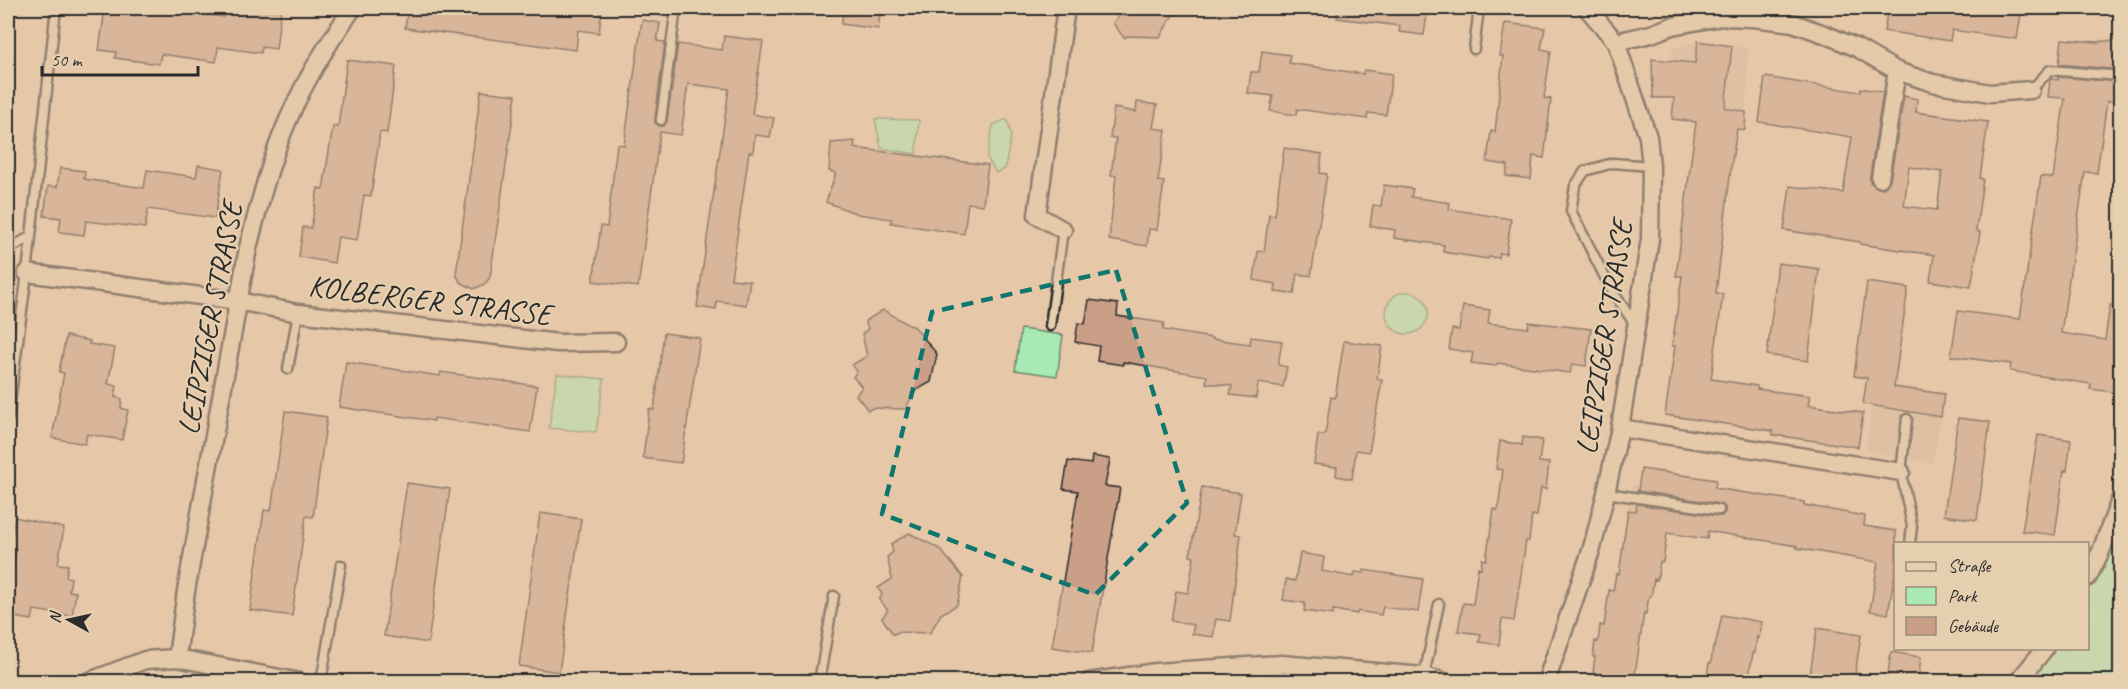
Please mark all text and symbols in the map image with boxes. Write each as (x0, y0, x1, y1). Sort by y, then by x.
scale bar (42, 39, 198, 77)
text: 50 m (51, 49, 84, 71)
street label: LEIPZIGER STRASSE (169, 195, 252, 437)
street label: LEIPZIGER STRASSE (1567, 214, 1642, 457)
street label: KOLBERGER STRASSE (307, 266, 557, 334)
legend (1894, 542, 2089, 650)
text: Straße (1948, 555, 1992, 577)
text: Park (1948, 585, 1978, 607)
north arrow (39, 590, 99, 650)
text: N (45, 609, 66, 624)
text: Gebäude (1948, 615, 1999, 637)

